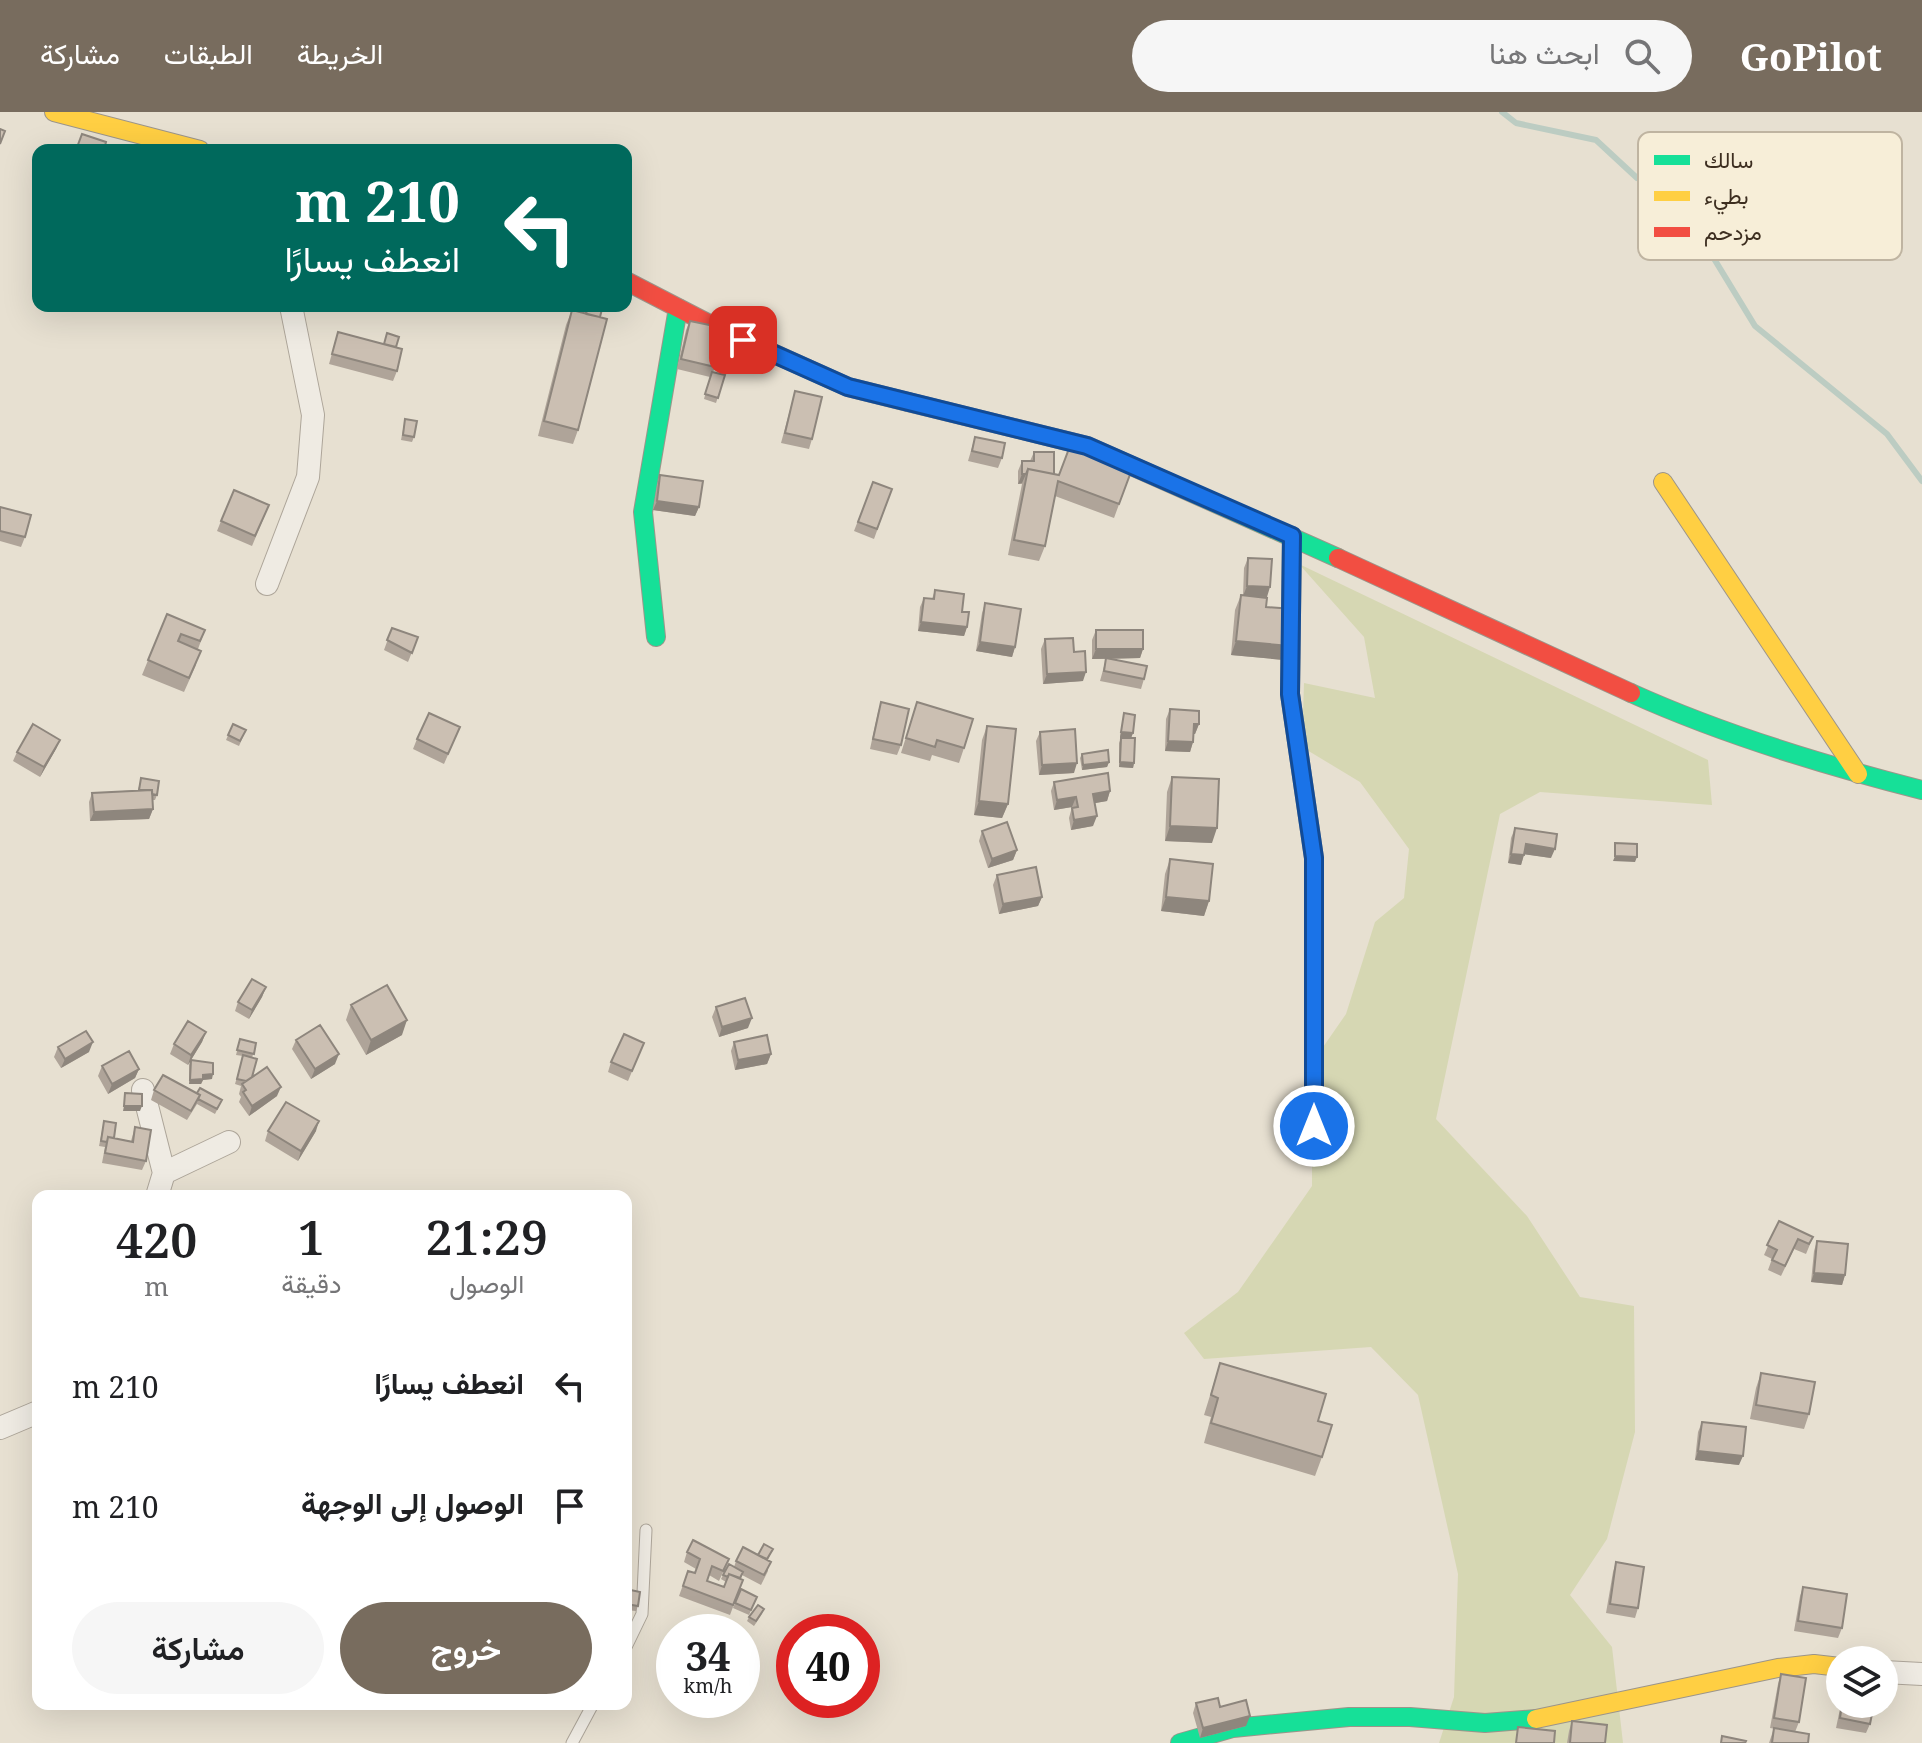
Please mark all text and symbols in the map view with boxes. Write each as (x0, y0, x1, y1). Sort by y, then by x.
search box (1132, 20, 1692, 92)
text: GoPilot (1740, 30, 1882, 82)
text: ابحث هنا (1489, 32, 1600, 73)
text: مشاركة (40, 34, 120, 72)
text: الطبقات (164, 34, 253, 72)
text: الخريطة (297, 34, 383, 72)
icon: search (1620, 34, 1664, 78)
legend (1638, 132, 1902, 260)
text: سالك (1704, 144, 1753, 174)
text: 210 m (295, 162, 460, 238)
icon: left (488, 176, 592, 280)
text: بطيء (1704, 180, 1749, 215)
text: مزدحم (1704, 216, 1762, 247)
text: انعطف يسارًا (284, 234, 460, 283)
pin (709, 306, 777, 374)
icon: arrive (721, 318, 765, 362)
position arrow (1272, 1084, 1356, 1168)
text: 1 (298, 1204, 325, 1269)
text: 21:29 (426, 1204, 548, 1269)
text: 420 (116, 1207, 197, 1272)
text: دقيقة (281, 1265, 341, 1301)
text: الوصول (449, 1265, 524, 1301)
text: m (144, 1268, 169, 1304)
text: انعطف يسارًا (374, 1362, 524, 1403)
icon: left (548, 1364, 592, 1408)
text: 210 m (72, 1366, 158, 1407)
text: الوصول إلى الوجهة (301, 1482, 524, 1523)
icon: arrive (548, 1484, 592, 1528)
text: 210 m (72, 1486, 158, 1527)
button: مشاركة (72, 1602, 324, 1694)
button: خروج (340, 1602, 592, 1694)
speed limit sign: 40 (776, 1614, 880, 1718)
text: 34 (685, 1628, 731, 1683)
map controls (1826, 1646, 1898, 1718)
button: layers (1826, 1646, 1898, 1718)
text: km/h (683, 1672, 733, 1699)

